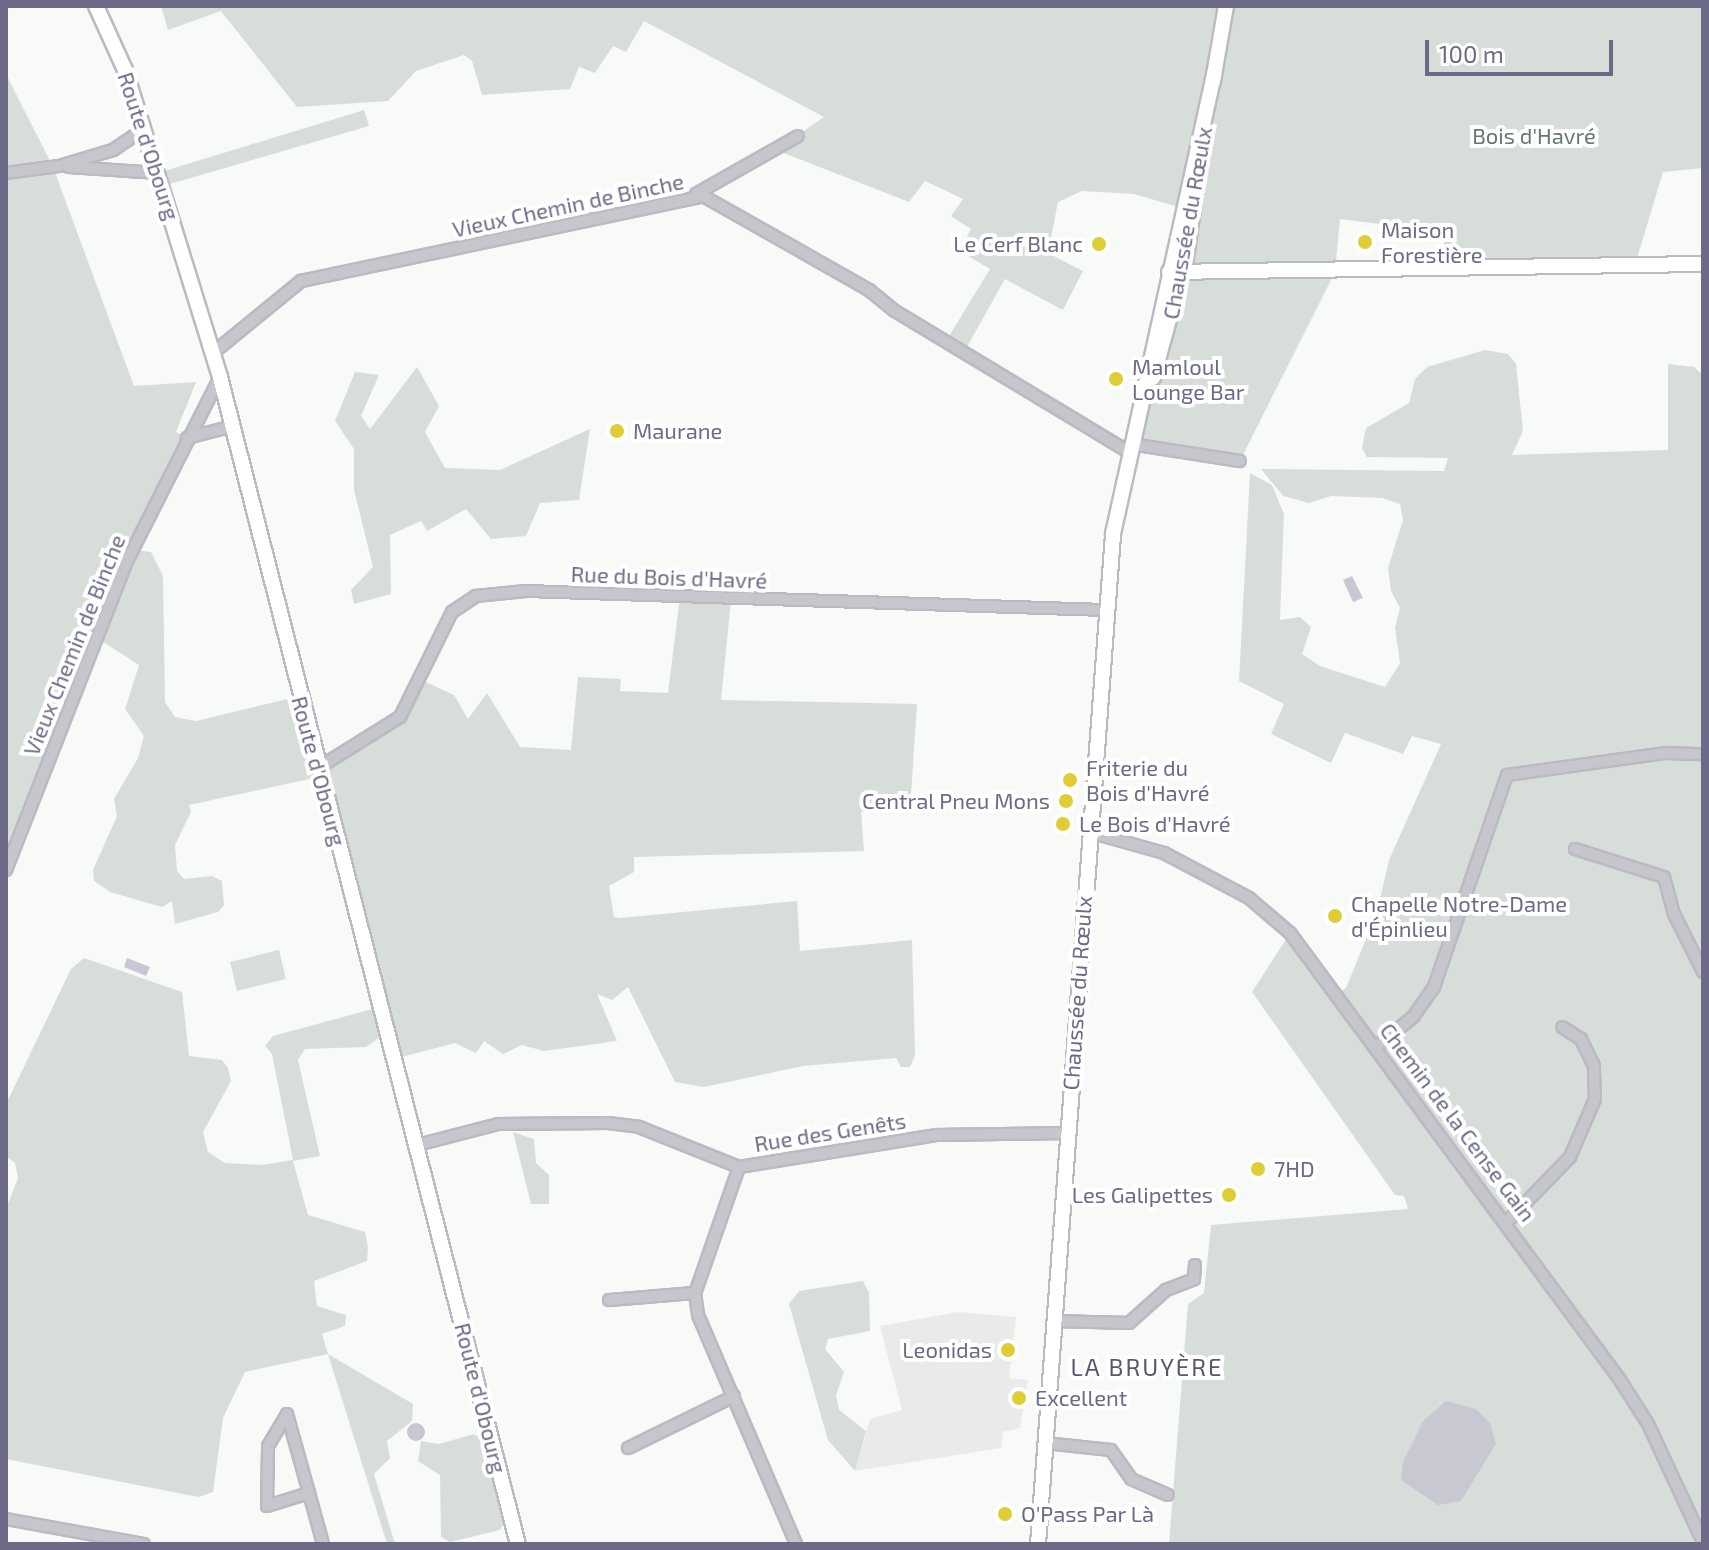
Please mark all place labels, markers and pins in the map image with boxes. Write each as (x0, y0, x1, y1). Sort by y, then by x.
place label: Maison Forestière (1381, 216, 1483, 268)
place label: Le Cerf Blanc (953, 231, 1083, 257)
marker: Maison Forestière (1356, 233, 1374, 251)
marker: Le Cerf Blanc (1090, 235, 1108, 253)
place label: Mamloul Lounge Bar (1132, 353, 1245, 404)
marker: Mamloul Lounge Bar (1107, 370, 1125, 388)
place label: Maurane (633, 418, 722, 444)
marker: Maurane (608, 422, 626, 440)
place label: Friterie du Bois d'Havré (1086, 754, 1210, 806)
marker: Friterie du Bois d'Havré (1061, 771, 1079, 789)
place label: Central Pneu Mons (861, 788, 1050, 814)
marker: Central Pneu Mons (1057, 792, 1075, 810)
place label: Le Bois d'Havré (1079, 811, 1231, 837)
marker: Le Bois d'Havré (1054, 815, 1072, 833)
place label: Chapelle Notre-Dame d'Épinlieu (1351, 890, 1567, 942)
marker: Chapelle Notre-Dame d'Épinlieu (1326, 907, 1344, 925)
place label: 7HD (1274, 1156, 1315, 1182)
marker: 7HD (1249, 1160, 1267, 1178)
place label: Les Galipettes (1072, 1182, 1213, 1208)
marker: Les Galipettes (1220, 1186, 1238, 1204)
place label: Leonidas (902, 1337, 992, 1363)
marker: Leonidas (999, 1341, 1017, 1359)
place label: Excellent (1035, 1385, 1127, 1411)
marker: Excellent (1010, 1389, 1028, 1407)
place label: O'Pass Par Là (1021, 1501, 1155, 1527)
marker: O'Pass Par Là (996, 1505, 1014, 1523)

